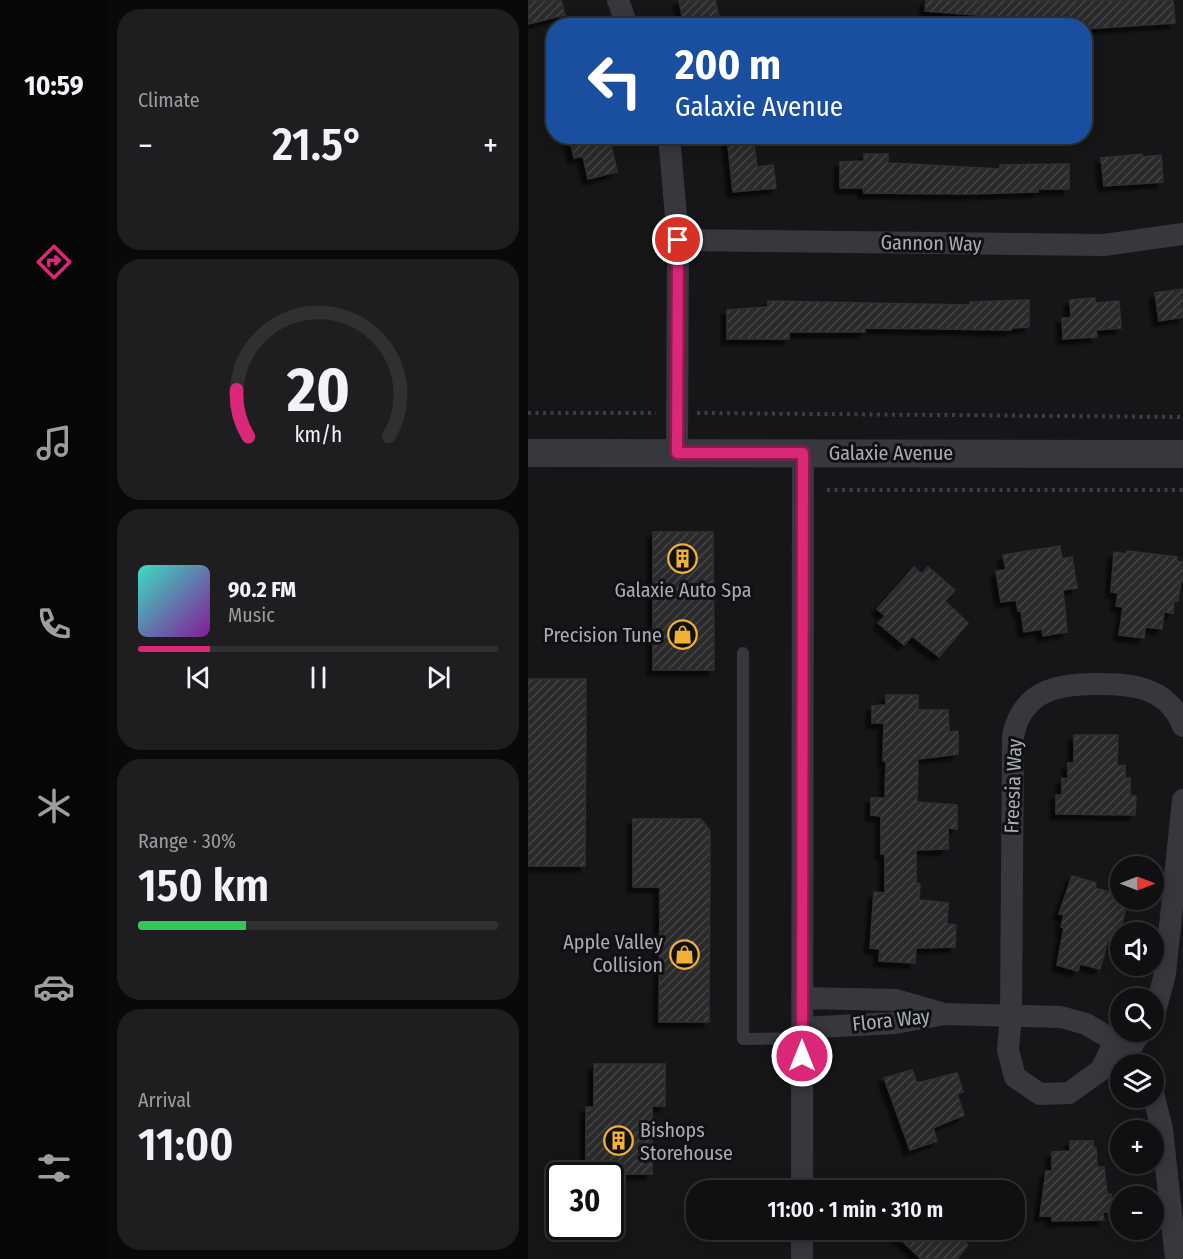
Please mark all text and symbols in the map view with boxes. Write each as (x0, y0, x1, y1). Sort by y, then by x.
text: 200 m (675, 40, 781, 90)
icon: left (576, 42, 654, 120)
text: 10:59 (24, 70, 84, 102)
text: Climate (138, 88, 200, 112)
text: Galaxie Avenue (675, 91, 843, 123)
text: 21.5° (272, 118, 364, 172)
text: − (138, 126, 153, 166)
text: + (483, 126, 498, 166)
pin (652, 214, 703, 265)
icon: arrive (661, 223, 694, 256)
street label: Gannon Way (880, 230, 982, 256)
icon: directions (33, 241, 75, 283)
text: 20 (286, 353, 349, 428)
icon: music (33, 422, 75, 464)
text: km/h (294, 422, 342, 448)
street label: Galaxie Avenue (829, 441, 953, 465)
building icon: Galaxie Auto Spa (667, 543, 699, 575)
text: 90.2 FM (228, 576, 296, 603)
place label: Galaxie Auto Spa (614, 578, 752, 602)
icon: phone (33, 603, 75, 645)
text: Music (228, 603, 275, 627)
shop icon: Precision Tune (667, 619, 699, 651)
place label: Precision Tune (543, 623, 662, 647)
icon: previous (182, 661, 215, 694)
icon: pause (302, 661, 335, 694)
icon: next (422, 661, 455, 694)
street label: Freesia Way (999, 738, 1027, 834)
icon: climate (33, 785, 75, 827)
text: Range · 30% (138, 829, 236, 853)
north arrow (1110, 856, 1164, 910)
map controls (1110, 856, 1164, 1240)
text: 150 km (138, 859, 269, 913)
button: sound (1110, 922, 1164, 976)
place label: Apple Valley Collision (563, 930, 663, 977)
shop icon: Apple Valley Collision (668, 938, 700, 970)
icon: car (33, 966, 75, 1008)
button: search (1110, 988, 1164, 1042)
street label: Flora Way (851, 1004, 931, 1036)
position arrow (770, 1024, 834, 1088)
button: layers (1110, 1054, 1164, 1108)
text: Arrival (138, 1088, 191, 1112)
text: 11:00 (138, 1118, 233, 1172)
place label: Bishops Storehouse (640, 1118, 733, 1165)
button: + (1110, 1120, 1164, 1174)
building icon: Bishops Storehouse (603, 1125, 635, 1157)
icon: filters (33, 1147, 75, 1189)
speed limit sign: 30 (546, 1162, 624, 1240)
button: − (1110, 1186, 1164, 1240)
text: 11:00 · 1 min · 310 m (768, 1196, 943, 1223)

